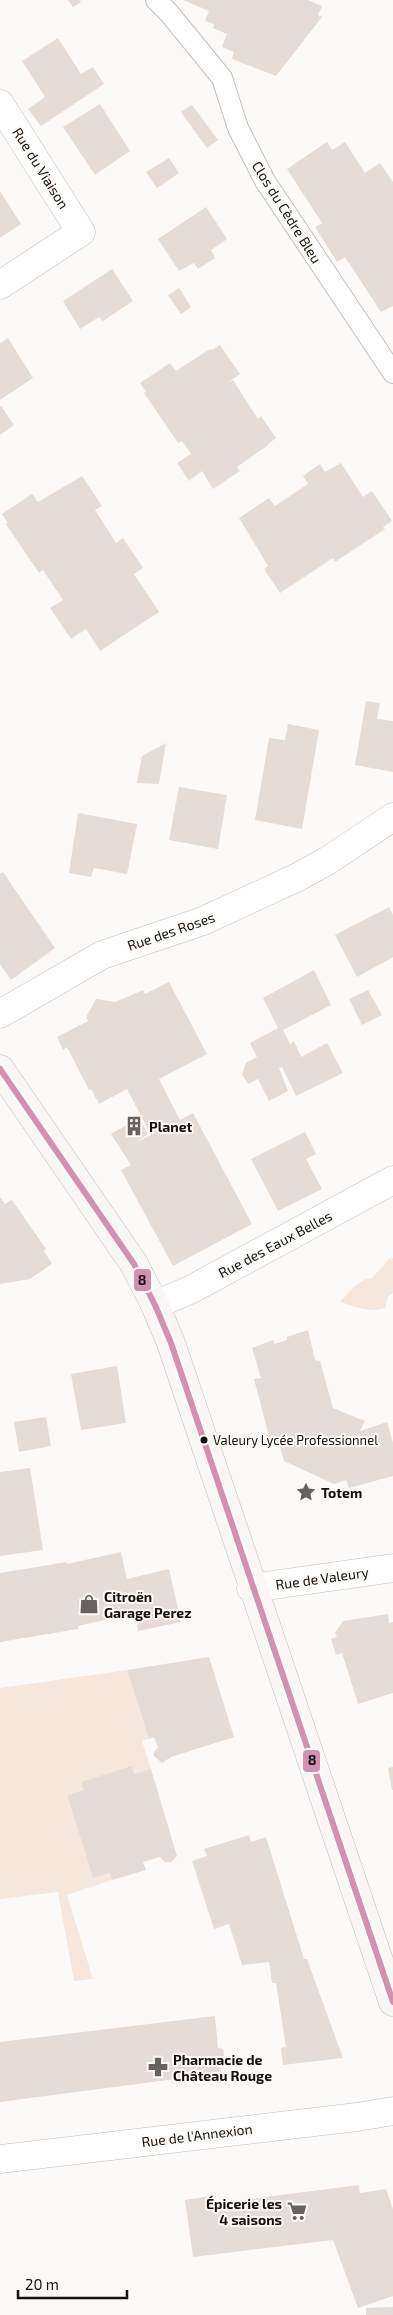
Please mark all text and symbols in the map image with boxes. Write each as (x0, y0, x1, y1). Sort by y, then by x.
street label: Rue du Viaison (9, 124, 73, 212)
street label: Clos du Cèdre Bleu (249, 158, 325, 266)
street label: Rue des Roses (125, 908, 217, 954)
building icon: Planet (123, 1115, 145, 1137)
place label: Planet (149, 1118, 193, 1135)
street label: Rue des Eaux Belles (215, 1207, 335, 1281)
line badge: 8 (133, 1268, 152, 1292)
text: 8 (138, 1271, 146, 1288)
place label: Valeury Lycée Professionnel (213, 1432, 378, 1448)
marker: Valeury Lycée Professionnel (199, 1435, 209, 1445)
place icon: Totem (295, 1481, 317, 1503)
place label: Totem (321, 1484, 362, 1501)
street label: Rue de Valeury (274, 1563, 370, 1593)
place label: Citroën Garage Perez (104, 1588, 192, 1621)
shop icon: Citroën Garage Perez (78, 1593, 100, 1615)
line badge: 8 (302, 1749, 321, 1773)
text: 8 (308, 1751, 316, 1768)
place label: Pharmacie de Château Rouge (173, 2051, 272, 2084)
pharmacy icon: Pharmacie de Château Rouge (147, 2056, 169, 2078)
street label: Rue de l'Annexion (141, 2120, 253, 2150)
place label: Épicerie les 4 saisons (206, 2195, 282, 2228)
supermarket icon: Épicerie les 4 saisons (286, 2200, 308, 2222)
scale bar (18, 2268, 126, 2300)
text: 20 m (25, 2275, 59, 2293)

